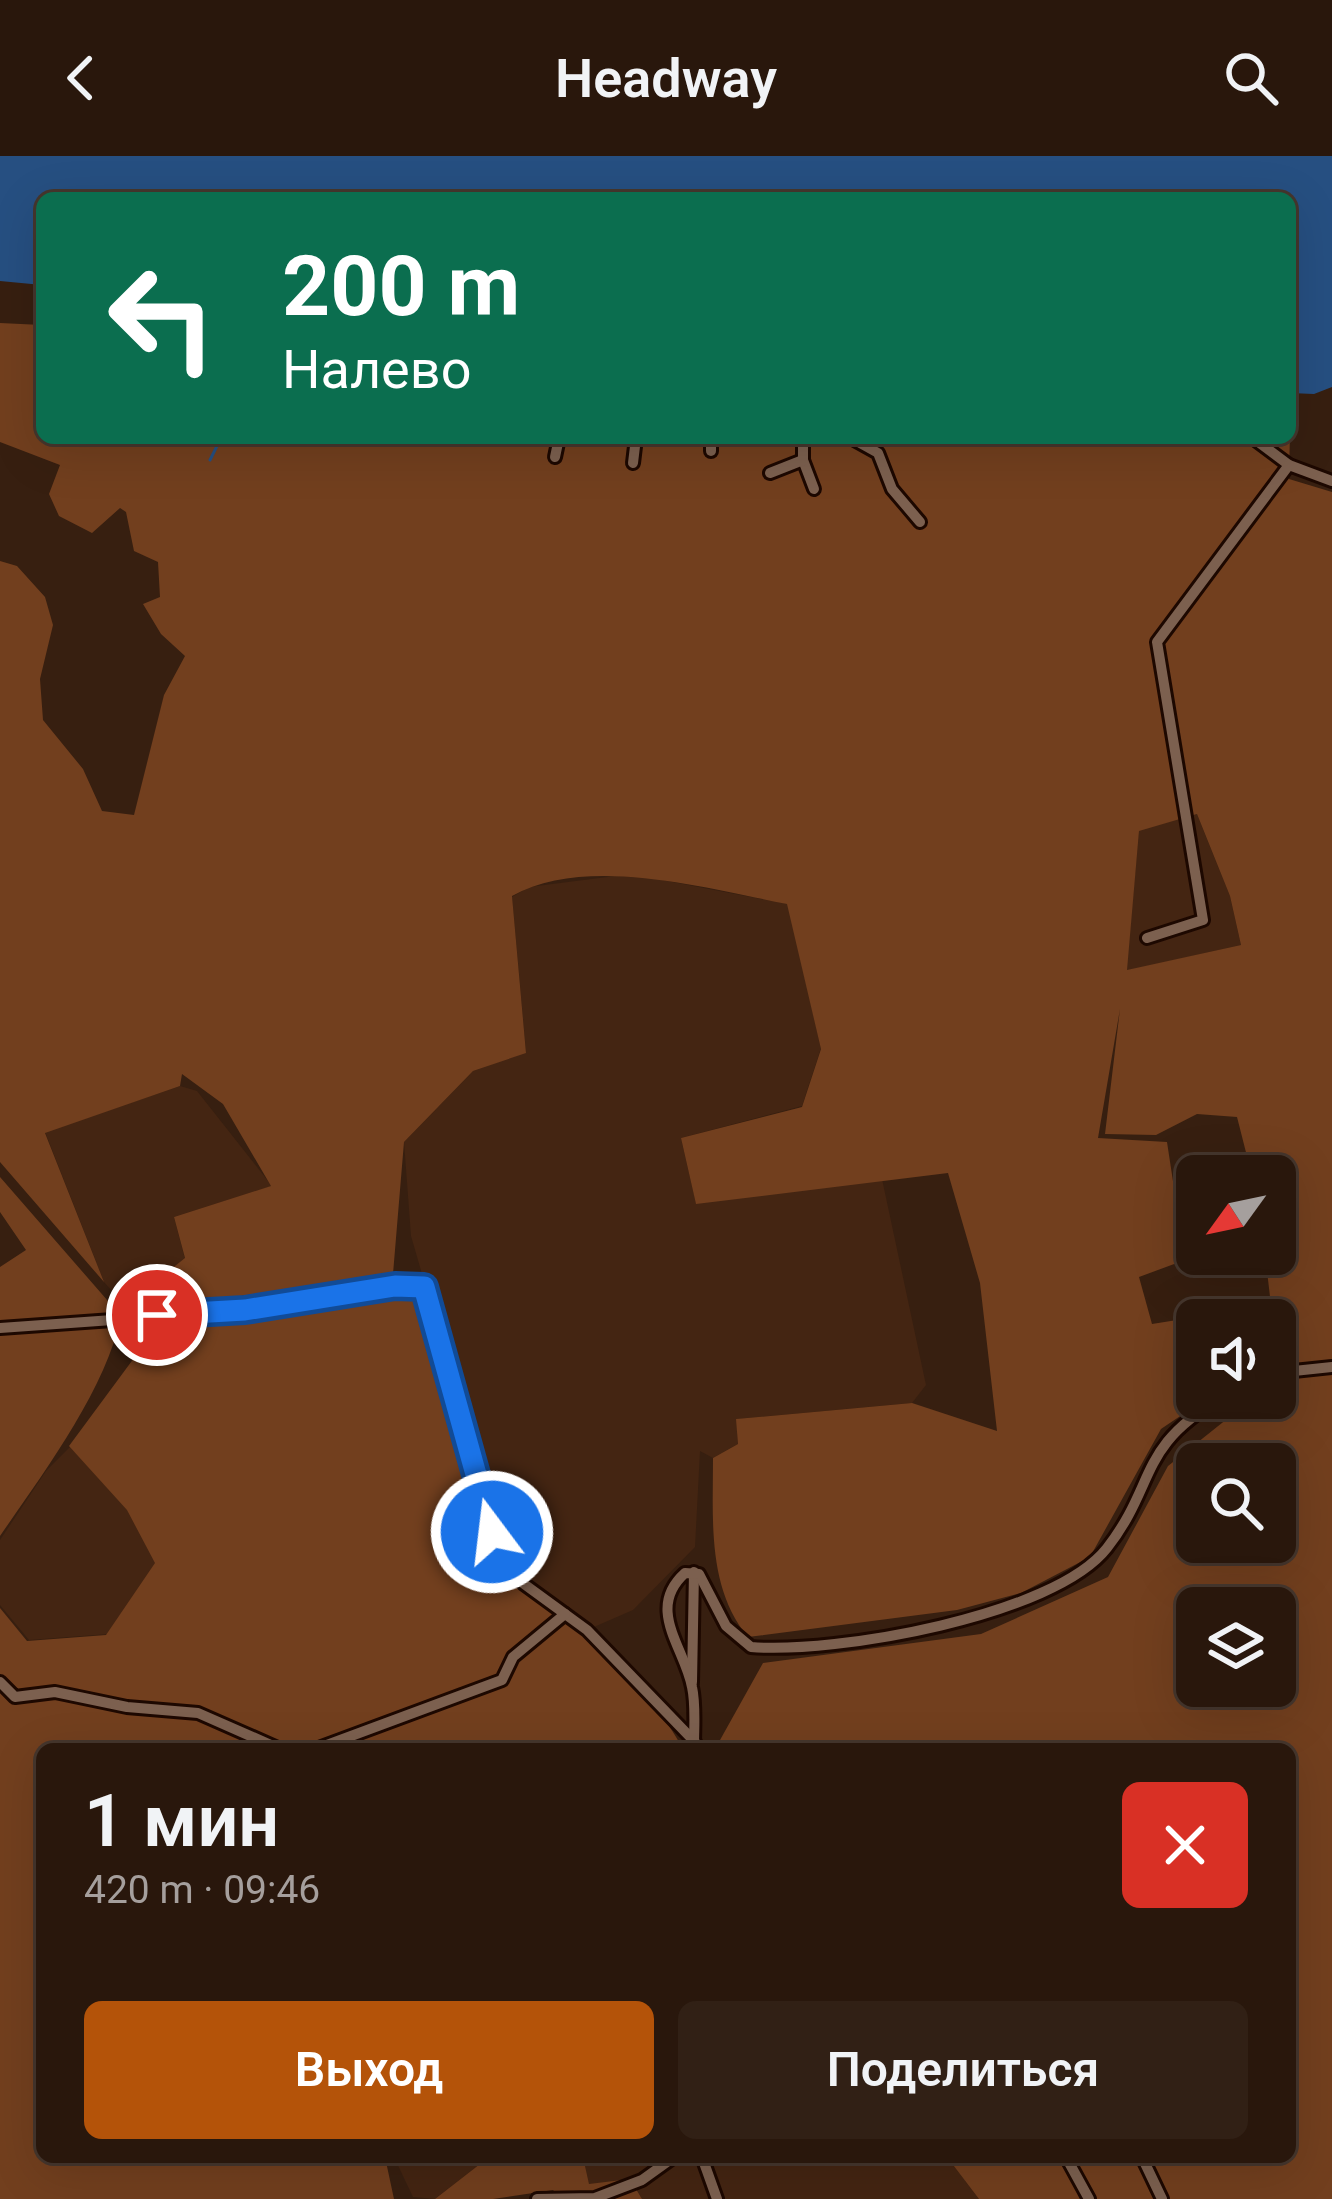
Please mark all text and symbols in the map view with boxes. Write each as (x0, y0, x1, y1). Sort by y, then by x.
icon: back (48, 45, 114, 111)
icon: search (1218, 45, 1284, 111)
text: Headway (555, 47, 777, 110)
text: 200 m (282, 237, 520, 336)
icon: left (84, 240, 240, 396)
text: Налево (282, 338, 471, 401)
north arrow (1176, 1155, 1296, 1275)
map controls (1176, 1155, 1296, 1707)
pin (106, 1264, 208, 1366)
icon: arrive (124, 1282, 190, 1348)
button: sound (1176, 1299, 1296, 1419)
button: search (1176, 1443, 1296, 1563)
position arrow (429, 1469, 555, 1595)
button: layers (1176, 1587, 1296, 1707)
text: 1 мин (84, 1779, 279, 1864)
button: close (1122, 1782, 1248, 1908)
text: 420 m · 09:46 (84, 1867, 320, 1913)
button: Выход (84, 2001, 654, 2139)
button: Поделиться (678, 2001, 1248, 2139)

